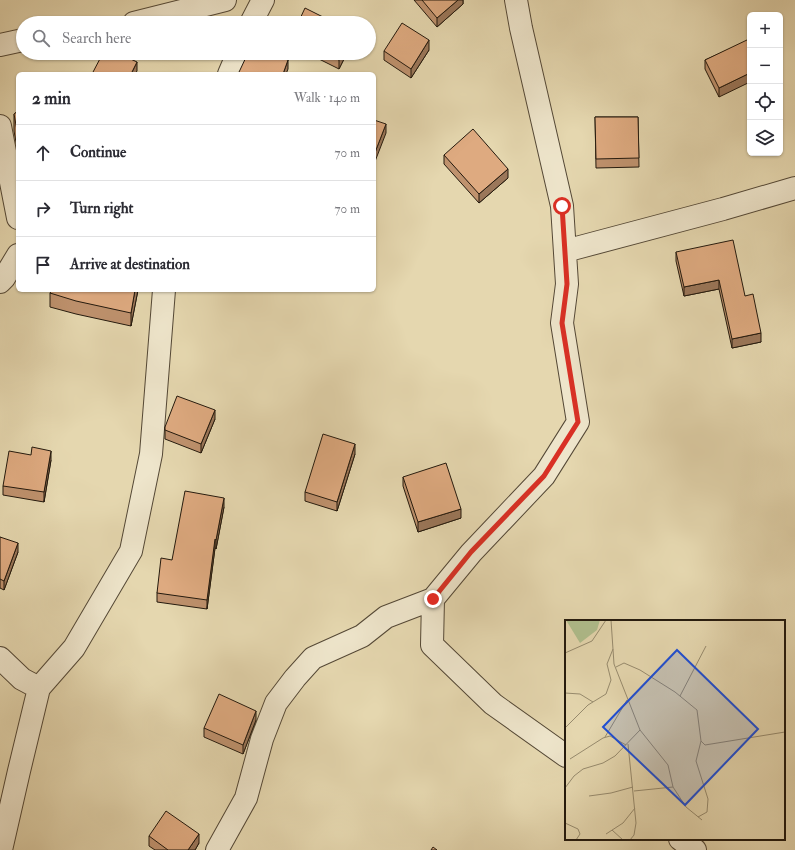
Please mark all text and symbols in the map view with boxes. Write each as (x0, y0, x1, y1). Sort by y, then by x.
map controls (747, 12, 783, 156)
button: + (747, 12, 783, 48)
search box (16, 16, 376, 60)
icon: search (30, 27, 52, 49)
text: Search here (62, 29, 131, 48)
button: − (747, 48, 783, 84)
button: locate (747, 84, 783, 120)
text: 2 min (32, 88, 71, 109)
text: Walk · 140 m (294, 90, 360, 106)
button: layers (747, 120, 783, 156)
icon: ahead (32, 142, 54, 164)
text: Continue (70, 143, 126, 162)
text: 70 m (335, 145, 360, 161)
route start (553, 197, 571, 215)
icon: right (32, 198, 54, 220)
text: Turn right (70, 199, 133, 218)
text: 70 m (335, 201, 360, 217)
icon: arrive (32, 254, 54, 276)
text: Arrive at destination (70, 255, 190, 274)
route end (424, 590, 442, 608)
inset map (565, 620, 785, 840)

